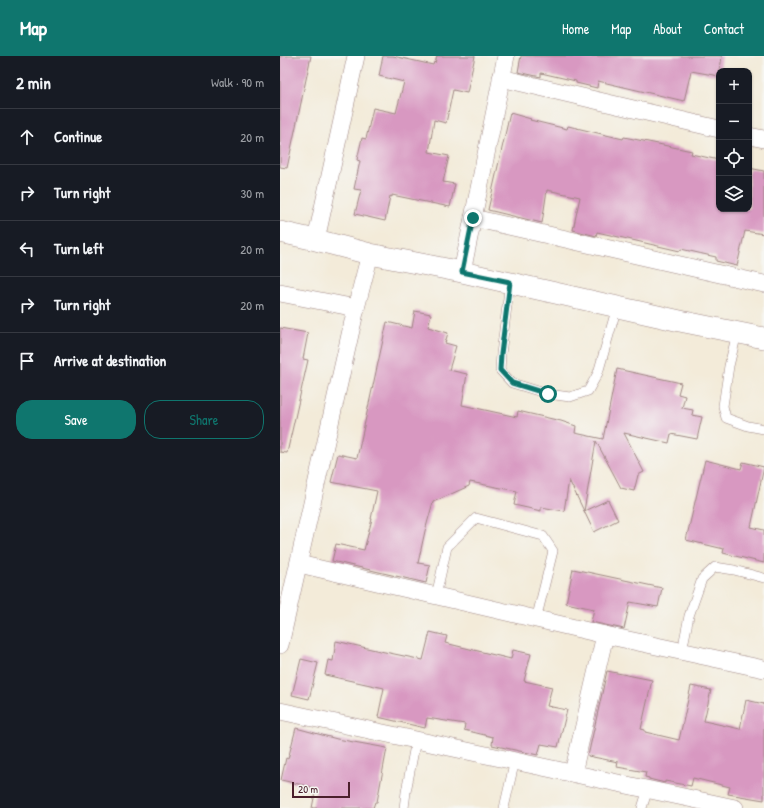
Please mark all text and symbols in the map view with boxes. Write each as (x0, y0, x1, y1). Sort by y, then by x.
text: Map (20, 15, 47, 41)
text: Home (562, 19, 589, 38)
text: Map (611, 19, 631, 38)
text: About (653, 19, 682, 38)
text: Contact (704, 19, 744, 38)
map controls (716, 68, 752, 212)
button: + (716, 68, 752, 104)
text: 2 min (16, 71, 51, 94)
text: Walk · 90 m (211, 73, 264, 91)
button: − (716, 104, 752, 140)
icon: ahead (16, 126, 38, 148)
text: Continue (54, 126, 102, 147)
text: 20 m (240, 128, 264, 146)
button: locate (716, 140, 752, 176)
button: layers (716, 176, 752, 212)
icon: right (16, 182, 38, 204)
text: Turn right (54, 182, 110, 203)
text: 30 m (241, 184, 264, 202)
route end (464, 209, 482, 227)
icon: left (16, 238, 38, 260)
text: Turn left (54, 238, 104, 259)
text: 20 m (240, 240, 264, 258)
icon: right (16, 294, 38, 316)
text: Turn right (54, 294, 110, 315)
text: 20 m (240, 296, 264, 314)
icon: arrive (16, 350, 38, 372)
text: Arrive at destination (54, 350, 166, 371)
route start (539, 385, 557, 403)
button: Save (16, 400, 136, 439)
button: Share (144, 400, 264, 439)
scale bar (292, 780, 350, 799)
text: 20 m (298, 782, 318, 796)

